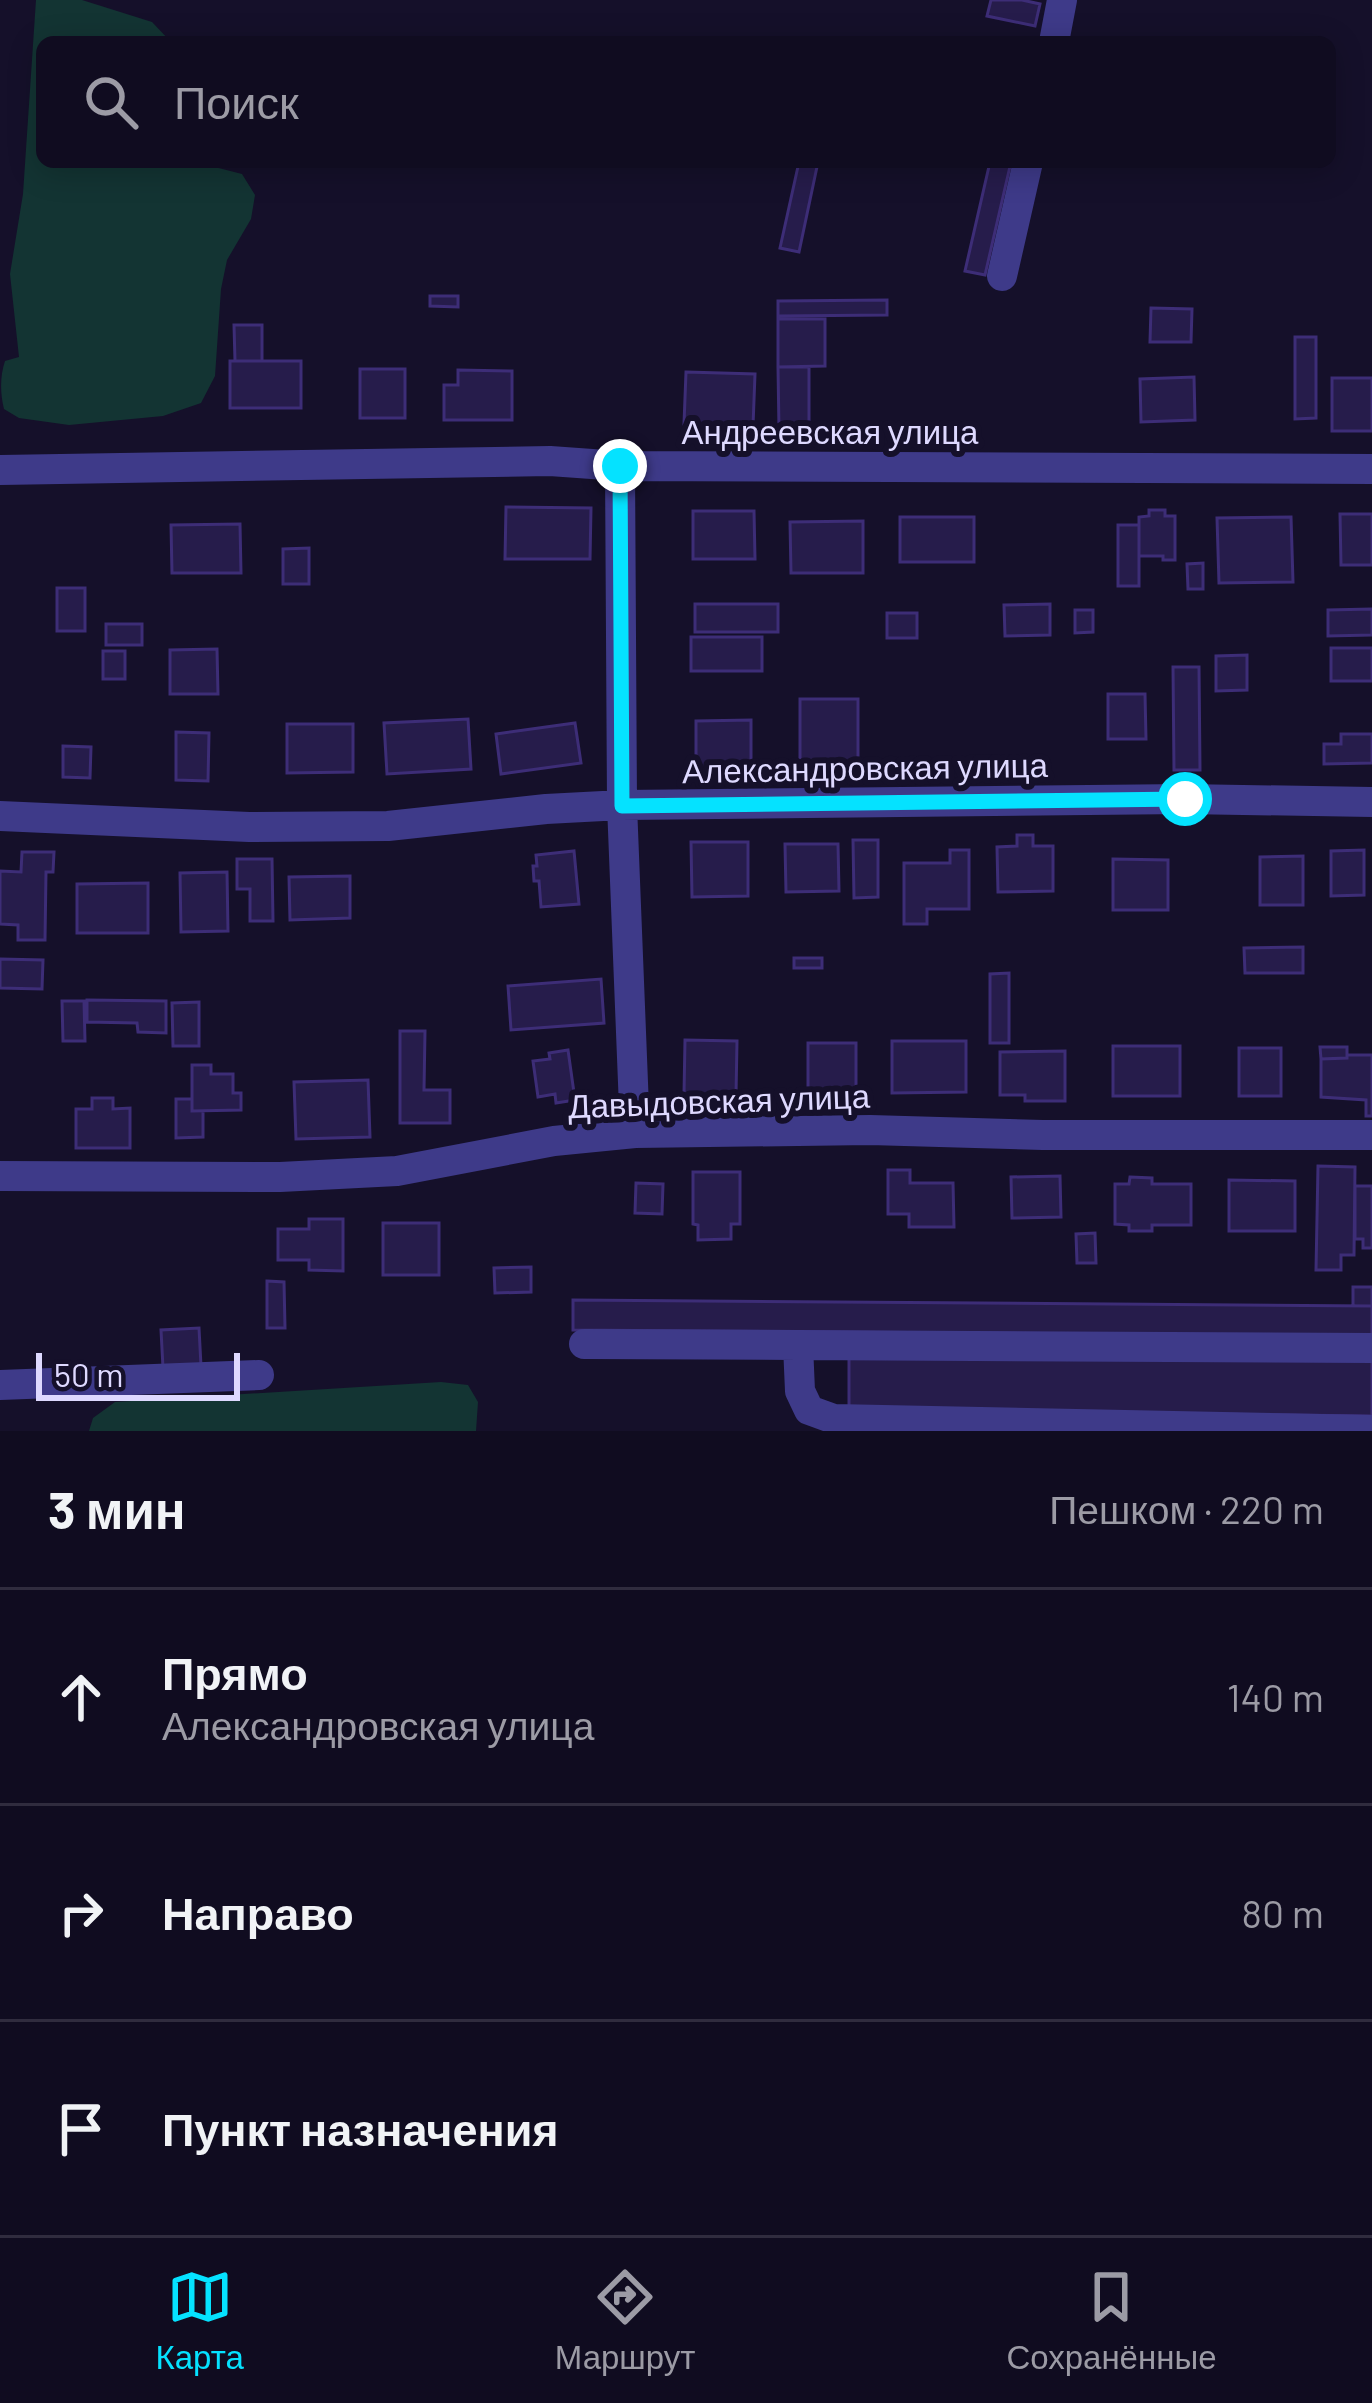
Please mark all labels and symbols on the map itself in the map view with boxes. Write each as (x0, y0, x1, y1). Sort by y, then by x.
street label: Андреевская улица (682, 411, 979, 451)
route end (593, 439, 647, 493)
street label: Александровская улица (682, 744, 1049, 790)
route start (1158, 772, 1212, 826)
street label: Давыдовская улица (567, 1075, 871, 1125)
scale bar (36, 1347, 240, 1400)

